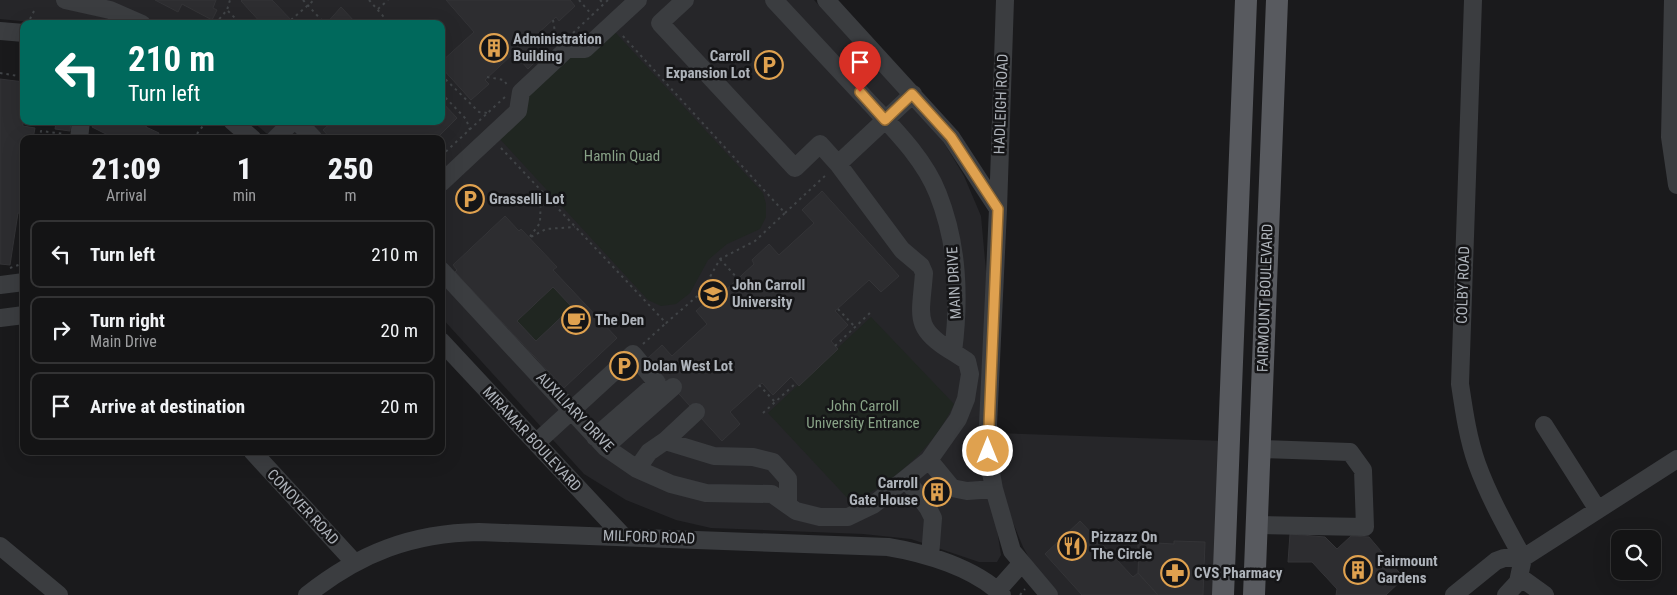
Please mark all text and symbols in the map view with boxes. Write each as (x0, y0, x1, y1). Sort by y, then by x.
place label: Administration Building (513, 30, 602, 65)
building icon: Administration Building (479, 33, 509, 63)
text: 210 m (128, 39, 215, 80)
icon: left (45, 40, 110, 105)
pin (839, 41, 881, 92)
place label: Carroll Expansion Lot (666, 47, 750, 82)
icon: arrive (846, 48, 874, 76)
parking icon: Carroll Expansion Lot (754, 50, 784, 80)
street label: HADLEIGH ROAD (990, 53, 1012, 155)
text: Turn left (128, 81, 200, 106)
park label: Hamlin Quad (584, 147, 660, 165)
text: 21:09 (92, 151, 161, 186)
text: 1 (237, 151, 252, 186)
text: 250 (328, 151, 373, 186)
parking icon: Grasselli Lot (455, 184, 485, 214)
text: Arrival (106, 186, 147, 205)
text: min (233, 186, 256, 205)
text: m (345, 186, 357, 205)
place label: Grasselli Lot (489, 190, 565, 208)
street label: FAIRMOUNT BOULEVARD (1253, 224, 1277, 372)
icon: left (47, 240, 75, 268)
text: Turn left (90, 243, 155, 266)
text: 210 m (371, 243, 418, 266)
street label: MAIN DRIVE (943, 246, 965, 320)
street label: COLBY ROAD (1453, 246, 1473, 324)
place label: John Carroll University (732, 276, 805, 311)
school or university icon: John Carroll University (698, 279, 728, 309)
cafe icon: The Den (561, 305, 591, 335)
text: Turn right (90, 309, 165, 332)
place label: The Den (595, 311, 644, 329)
icon: right (47, 316, 75, 344)
text: 20 m (381, 319, 418, 342)
text: Main Drive (90, 332, 157, 351)
parking icon: Dolan West Lot (609, 351, 639, 381)
place label: Dolan West Lot (643, 357, 733, 375)
street label: AUXILIARY DRIVE (533, 368, 617, 456)
street label: MIRAMAR BOULEVARD (479, 383, 585, 495)
icon: arrive (47, 392, 75, 420)
text: Arrive at destination (90, 395, 245, 418)
text: 20 m (381, 395, 418, 418)
park label: John Carroll University Entrance (806, 397, 920, 432)
position arrow (961, 424, 1013, 476)
street label: CONOVER ROAD (263, 465, 343, 549)
place label: Carroll Gate House (849, 474, 918, 509)
building icon: Carroll Gate House (922, 477, 952, 507)
street label: MILFORD ROAD (602, 526, 696, 548)
place label: Pizzazz On The Circle (1091, 528, 1157, 563)
map controls (1611, 530, 1661, 580)
button: search (1611, 530, 1661, 580)
restaurant icon: Pizzazz On The Circle (1057, 531, 1087, 561)
place label: Fairmount Gardens (1377, 552, 1438, 587)
building icon: Fairmount Gardens (1343, 555, 1373, 585)
pharmacy icon: CVS Pharmacy (1160, 558, 1190, 588)
place label: CVS Pharmacy (1194, 564, 1283, 582)

